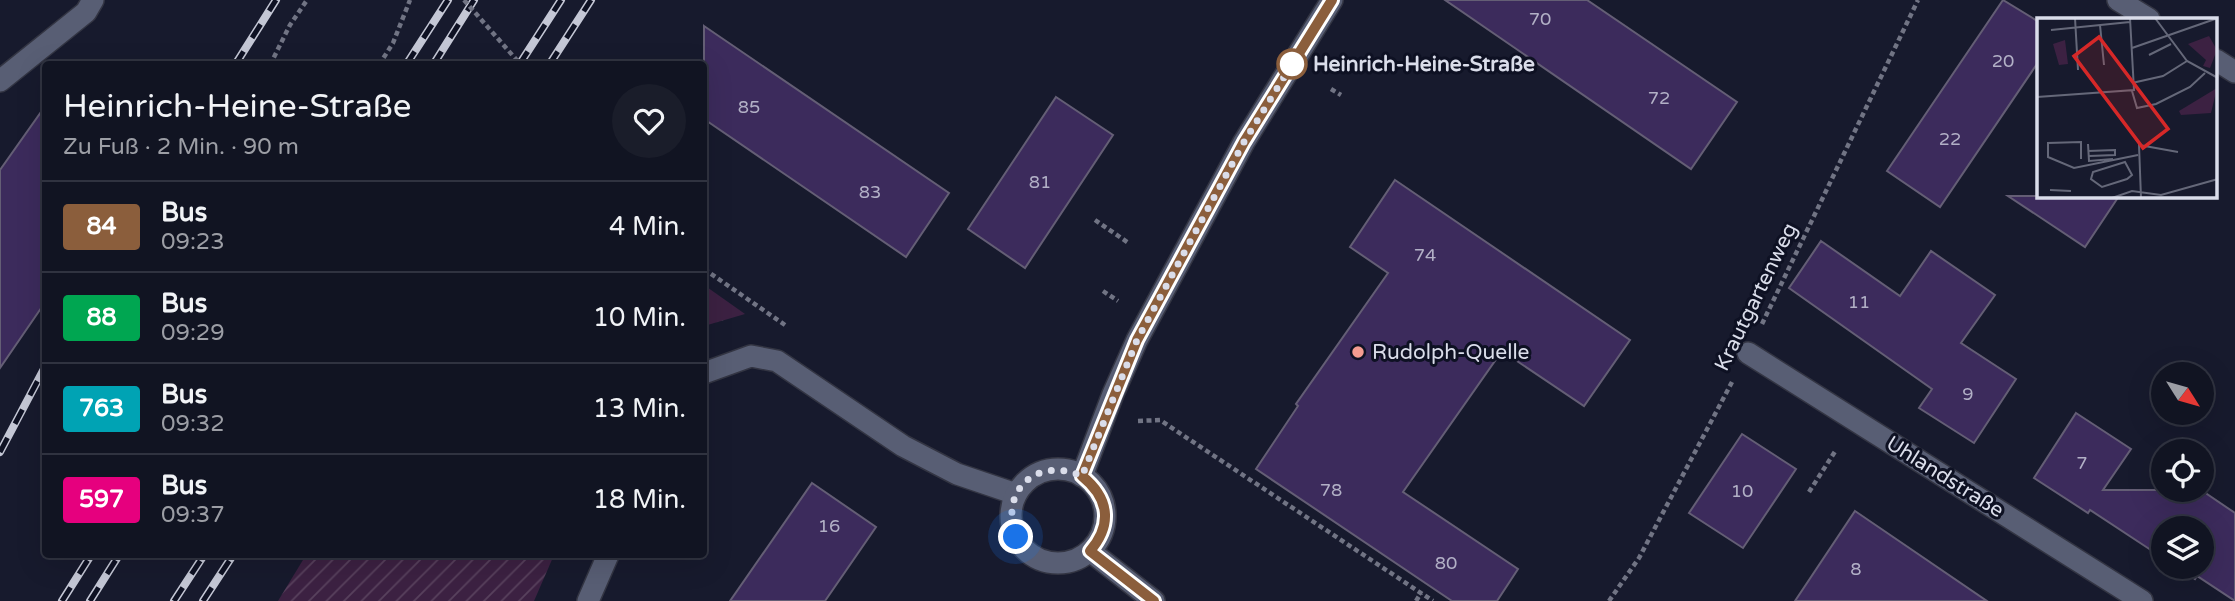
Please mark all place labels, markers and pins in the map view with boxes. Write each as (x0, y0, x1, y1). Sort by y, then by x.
marker: Heinrich-Heine-Straße (1277, 49, 1307, 79)
place label: Heinrich-Heine-Straße (1313, 52, 1535, 77)
place label: Rudolph-Quelle (1372, 340, 1530, 365)
marker: Rudolph-Quelle (1350, 344, 1366, 360)

